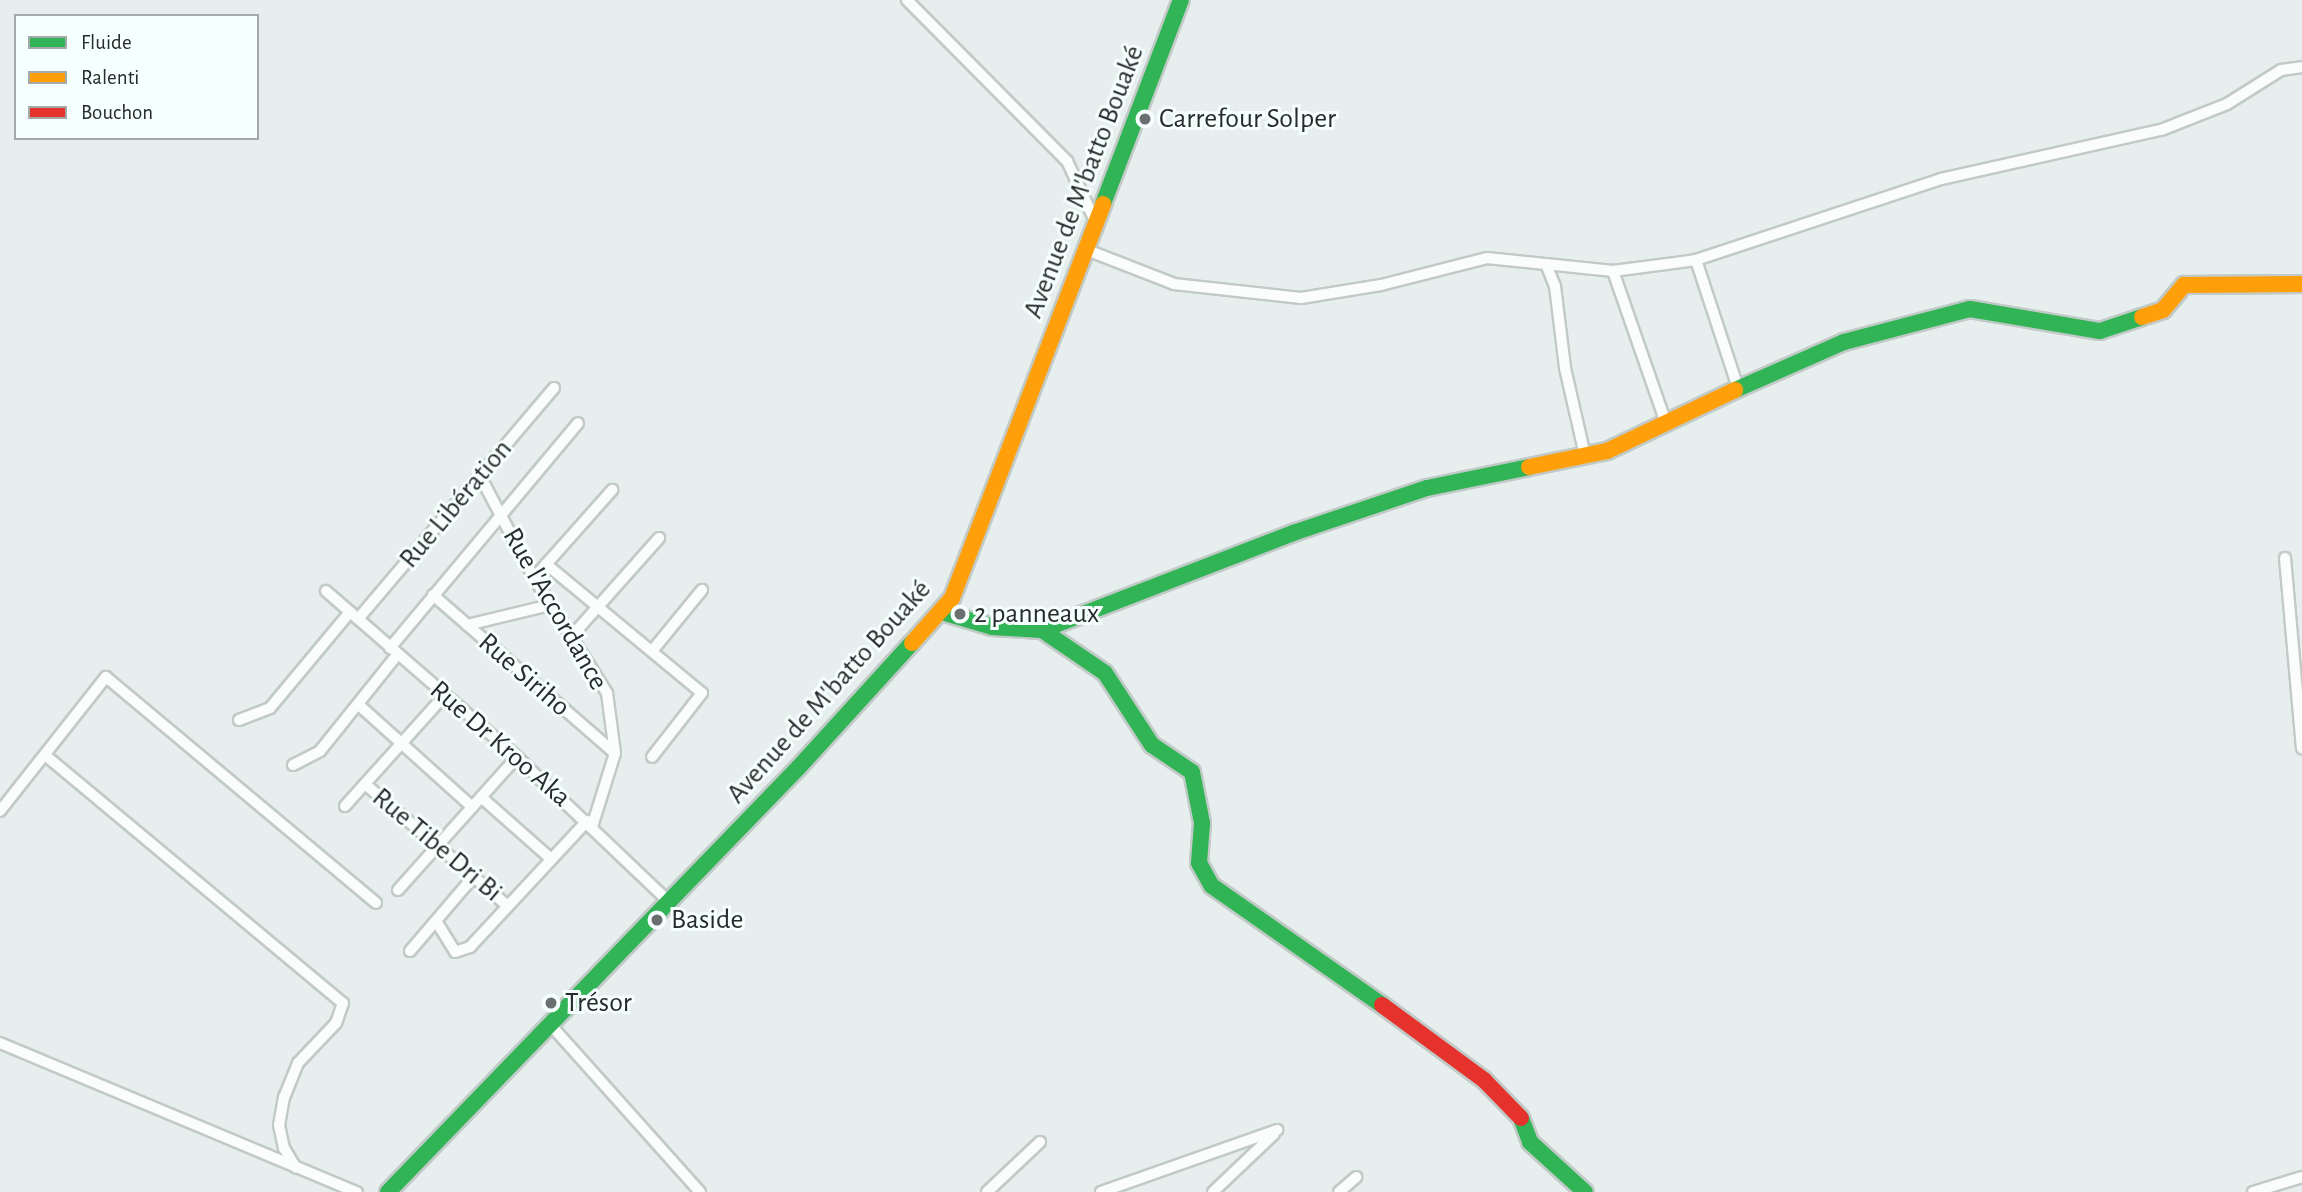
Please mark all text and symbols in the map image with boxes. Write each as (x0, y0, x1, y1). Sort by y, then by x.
legend (14, 14, 259, 140)
text: Fluide (81, 32, 132, 53)
street label: Avenue de M'batto Bouaké (1017, 41, 1151, 323)
text: Ralenti (81, 67, 139, 88)
text: Bouchon (81, 102, 153, 123)
place label: Carrefour Solper (1159, 102, 1336, 136)
marker: Carrefour Solper (1137, 111, 1153, 127)
street label: Rue Libération (392, 433, 520, 575)
street label: Rue l'Accordance (495, 522, 615, 696)
street label: Avenue de M'batto Bouaké (720, 573, 938, 811)
place label: 2 panneaux (974, 597, 1099, 631)
marker: 2 panneaux (952, 606, 968, 622)
street label: Rue Siriho (471, 626, 577, 724)
street label: Rue Dr Kroo Aka (423, 674, 577, 814)
street label: Rue Tibe Dri Bi (365, 781, 509, 909)
place label: Baside (671, 903, 744, 937)
marker: Baside (649, 912, 665, 928)
place label: Trésor (565, 986, 632, 1020)
marker: Trésor (543, 995, 559, 1011)

